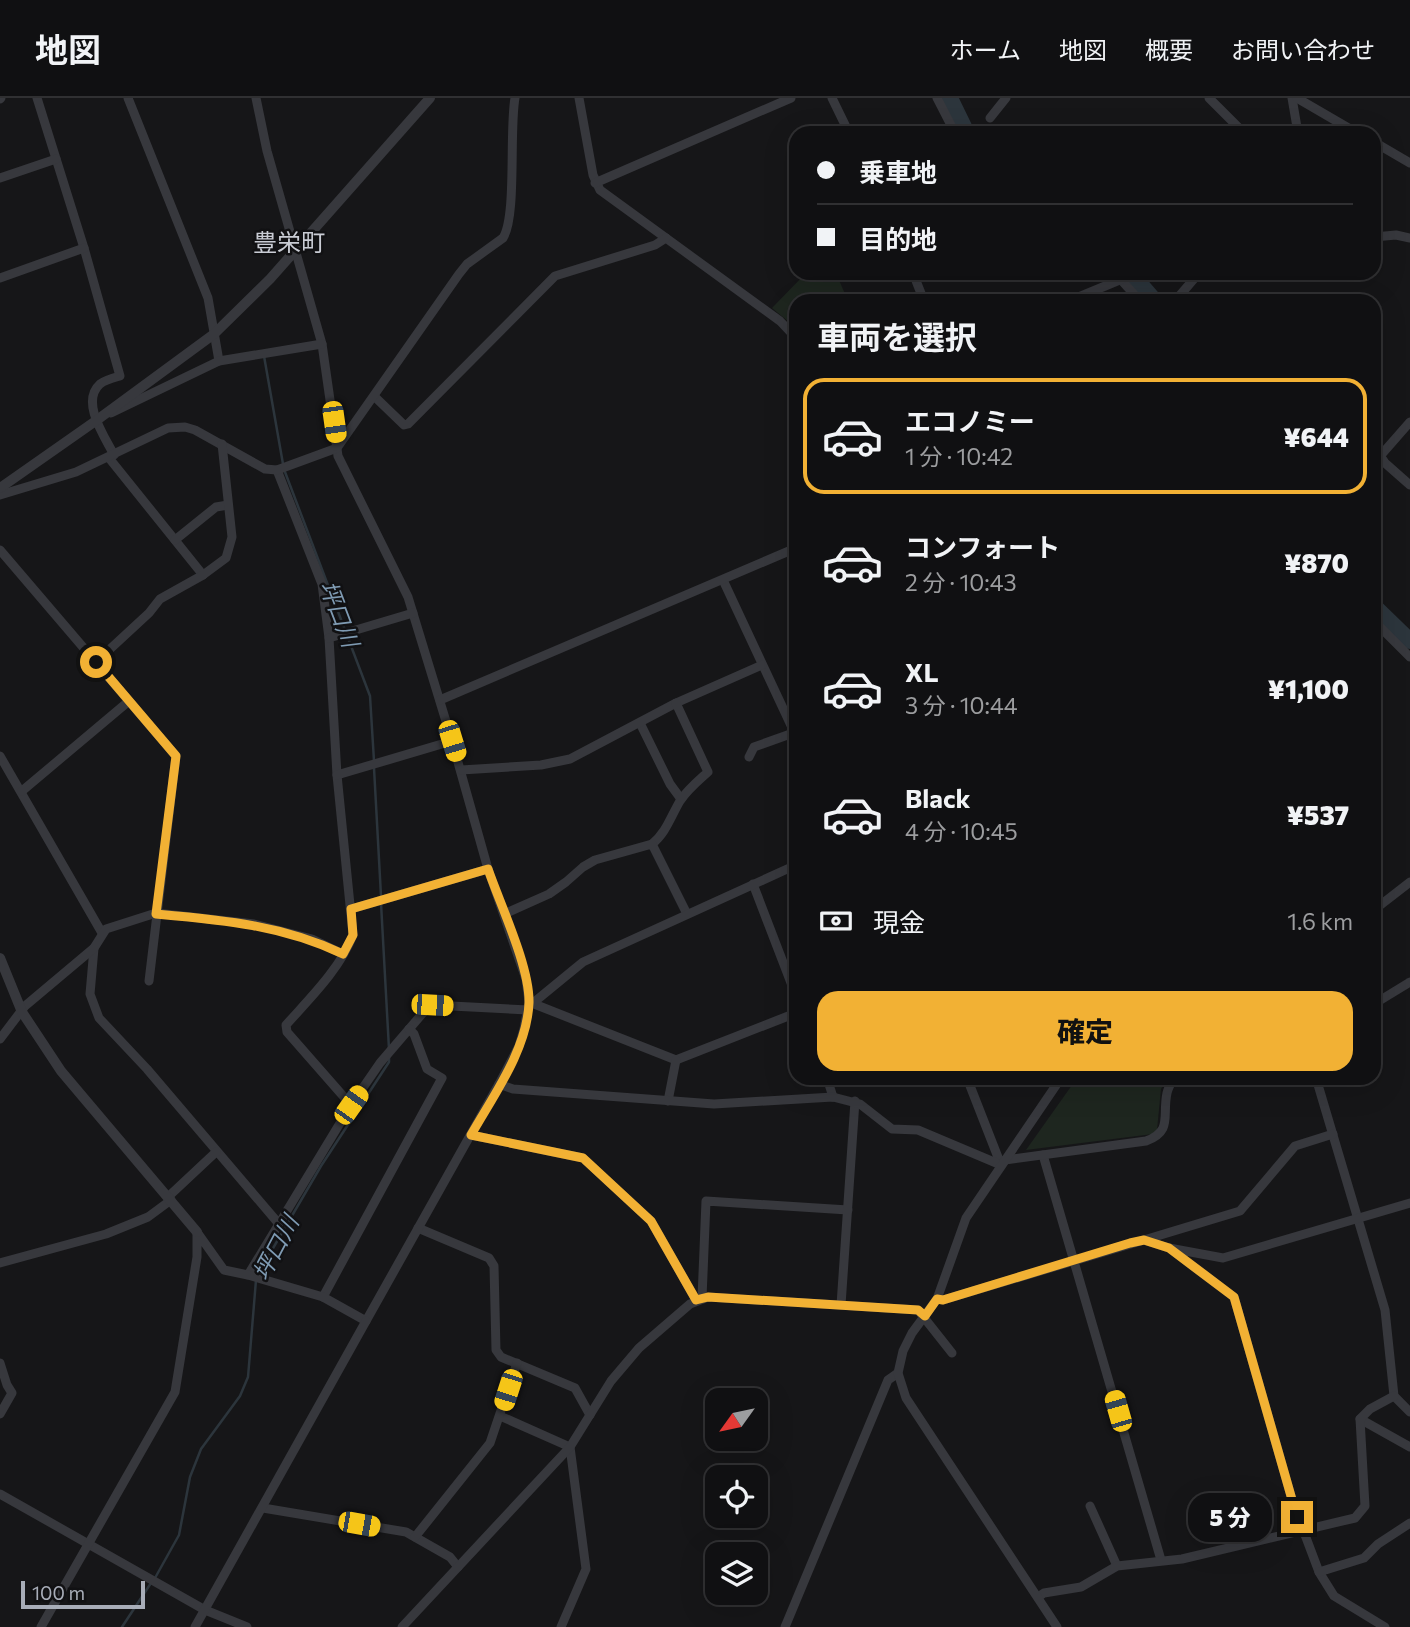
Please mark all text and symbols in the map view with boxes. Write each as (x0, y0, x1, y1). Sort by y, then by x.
text: 地図 (35, 28, 101, 69)
text: ホーム (950, 35, 1021, 64)
text: 地図 (1059, 35, 1107, 64)
text: 概要 (1145, 35, 1193, 64)
text: お問い合わせ (1231, 35, 1375, 64)
text: 乗車地 (859, 156, 937, 187)
text: 目的地 (859, 223, 937, 254)
district label: 豊栄町 (253, 227, 325, 256)
text: 車両を選択 (817, 316, 977, 356)
car (321, 400, 348, 444)
icon: car (821, 405, 884, 468)
text: エコノミー (905, 405, 1035, 436)
text: ¥644 (1283, 421, 1349, 452)
text: 1 分 · 10:42 (905, 442, 1013, 470)
icon: car (821, 531, 884, 594)
text: コンフォート (905, 531, 1060, 562)
text: ¥870 (1284, 547, 1349, 578)
text: 2 分 · 10:43 (905, 568, 1017, 596)
water label: 坪口川 (314, 576, 366, 654)
route start (80, 646, 112, 678)
text: XL (905, 656, 939, 687)
icon: car (821, 657, 884, 720)
text: ¥1,100 (1268, 673, 1349, 704)
text: 3 分 · 10:44 (905, 691, 1018, 719)
car (436, 718, 469, 764)
text: Black (905, 782, 971, 813)
icon: car (821, 783, 884, 846)
text: ¥537 (1287, 799, 1349, 830)
text: 4 分 · 10:45 (905, 817, 1018, 845)
icon: cash (817, 902, 855, 940)
text: 現金 (873, 906, 925, 937)
text: 1.6 km (1287, 907, 1353, 935)
button: 確定 (817, 991, 1353, 1071)
car (411, 993, 454, 1017)
car (331, 1082, 372, 1128)
water label: 坪口川 (247, 1208, 305, 1285)
car (492, 1367, 525, 1413)
north arrow (705, 1388, 768, 1451)
map controls (705, 1388, 768, 1605)
car (1103, 1388, 1134, 1434)
button: locate (705, 1465, 768, 1528)
callout: 5 分 (1188, 1492, 1272, 1542)
route end (1281, 1501, 1313, 1533)
text: 5 分 (1210, 1503, 1250, 1531)
car (337, 1510, 382, 1538)
button: layers (705, 1542, 768, 1605)
scale bar (21, 1578, 145, 1610)
text: 100 m (32, 1581, 85, 1604)

